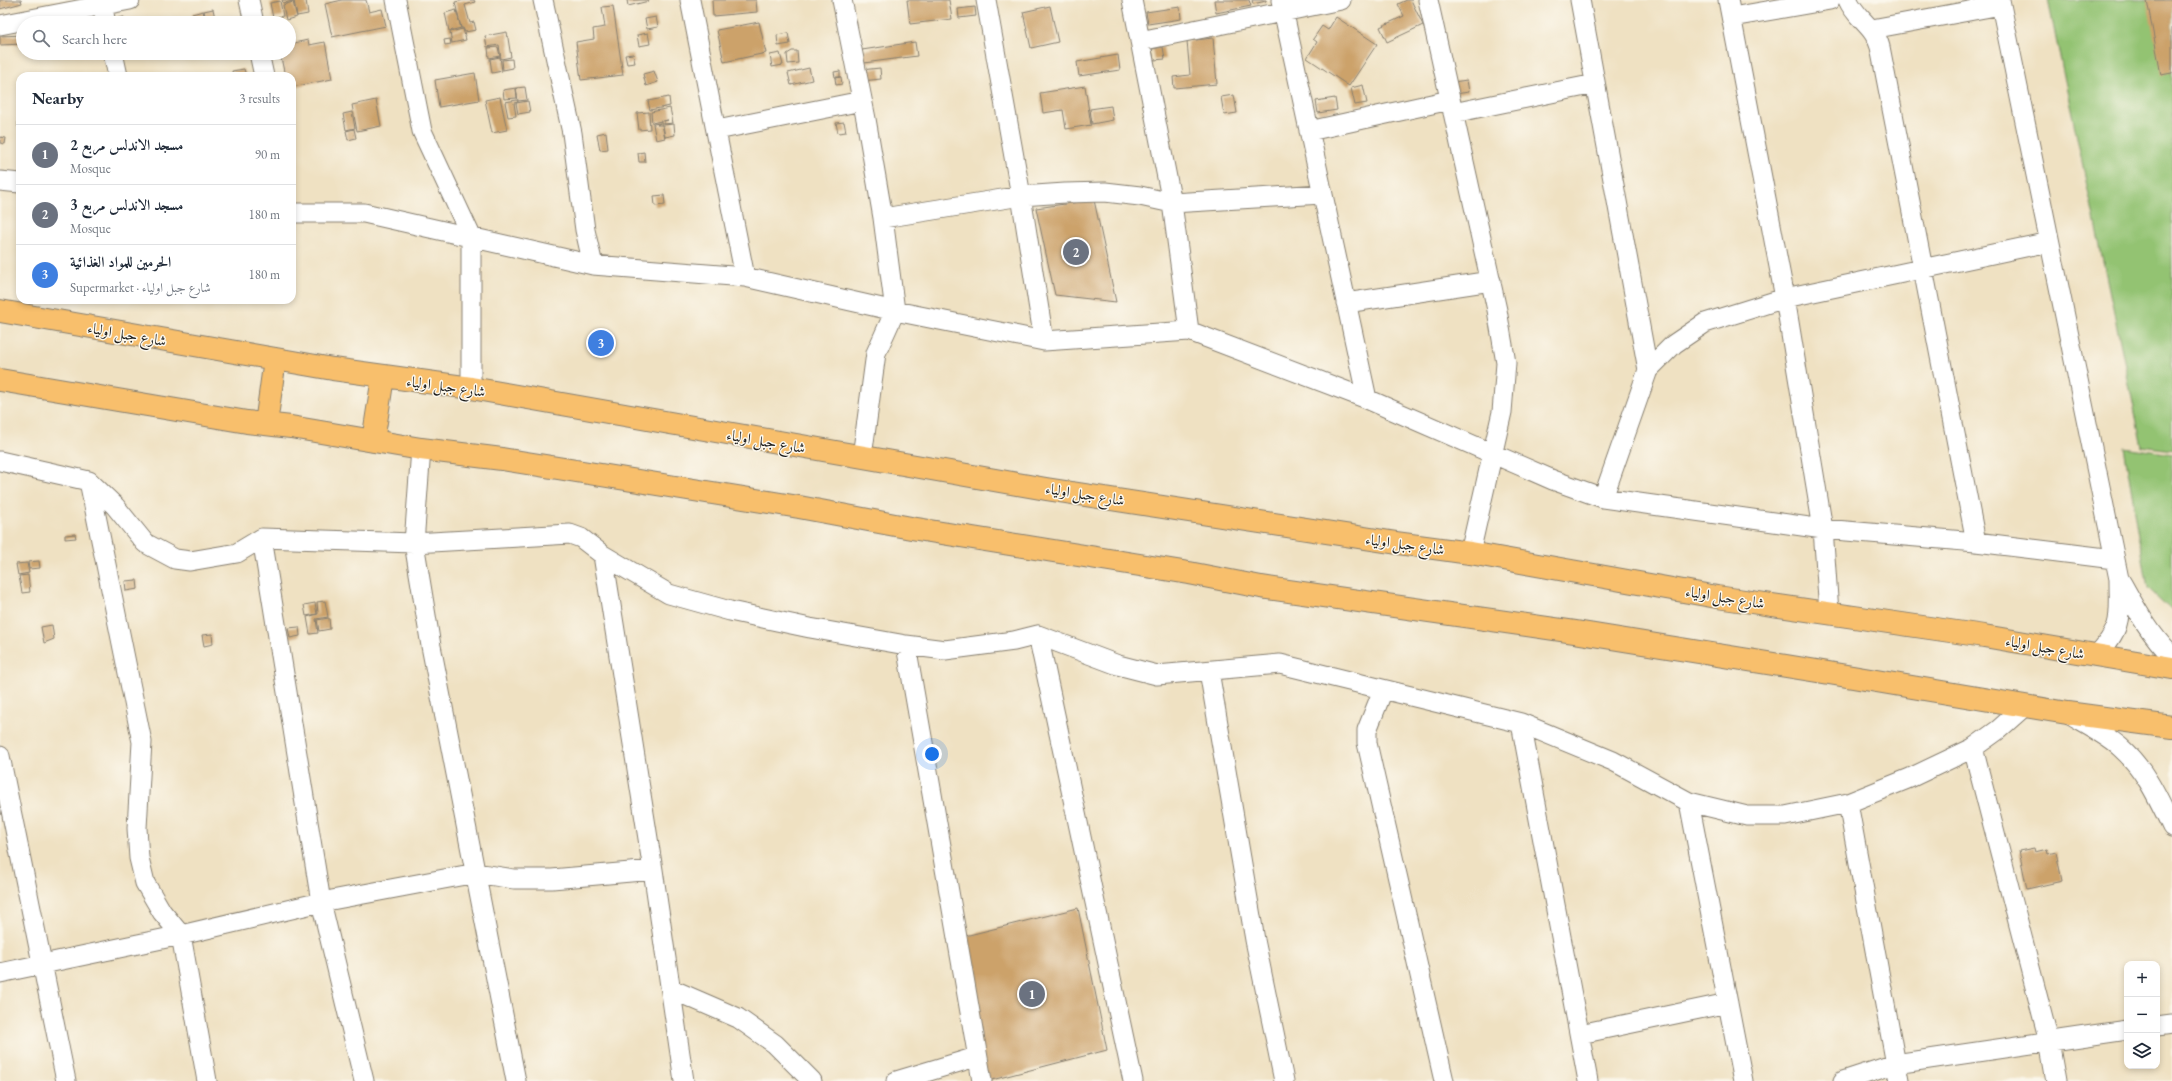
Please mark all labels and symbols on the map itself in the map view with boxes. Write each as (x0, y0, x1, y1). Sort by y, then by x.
pin: 2 (1063, 237, 1089, 267)
street label: شارع جبل اولياء (85, 318, 168, 354)
pin: 3 (588, 328, 614, 358)
street label: شارع جبل اولياء (405, 371, 487, 405)
street label: شارع جبل اولياء (724, 425, 807, 461)
street label: شارع جبل اولياء (1043, 478, 1126, 514)
street label: شارع جبل اولياء (1364, 529, 1446, 563)
street label: شارع جبل اولياء (1683, 581, 1766, 617)
street label: شارع جبل اولياء (2003, 631, 2086, 667)
your location (922, 744, 942, 764)
pin: 1 (1019, 979, 1045, 1009)

